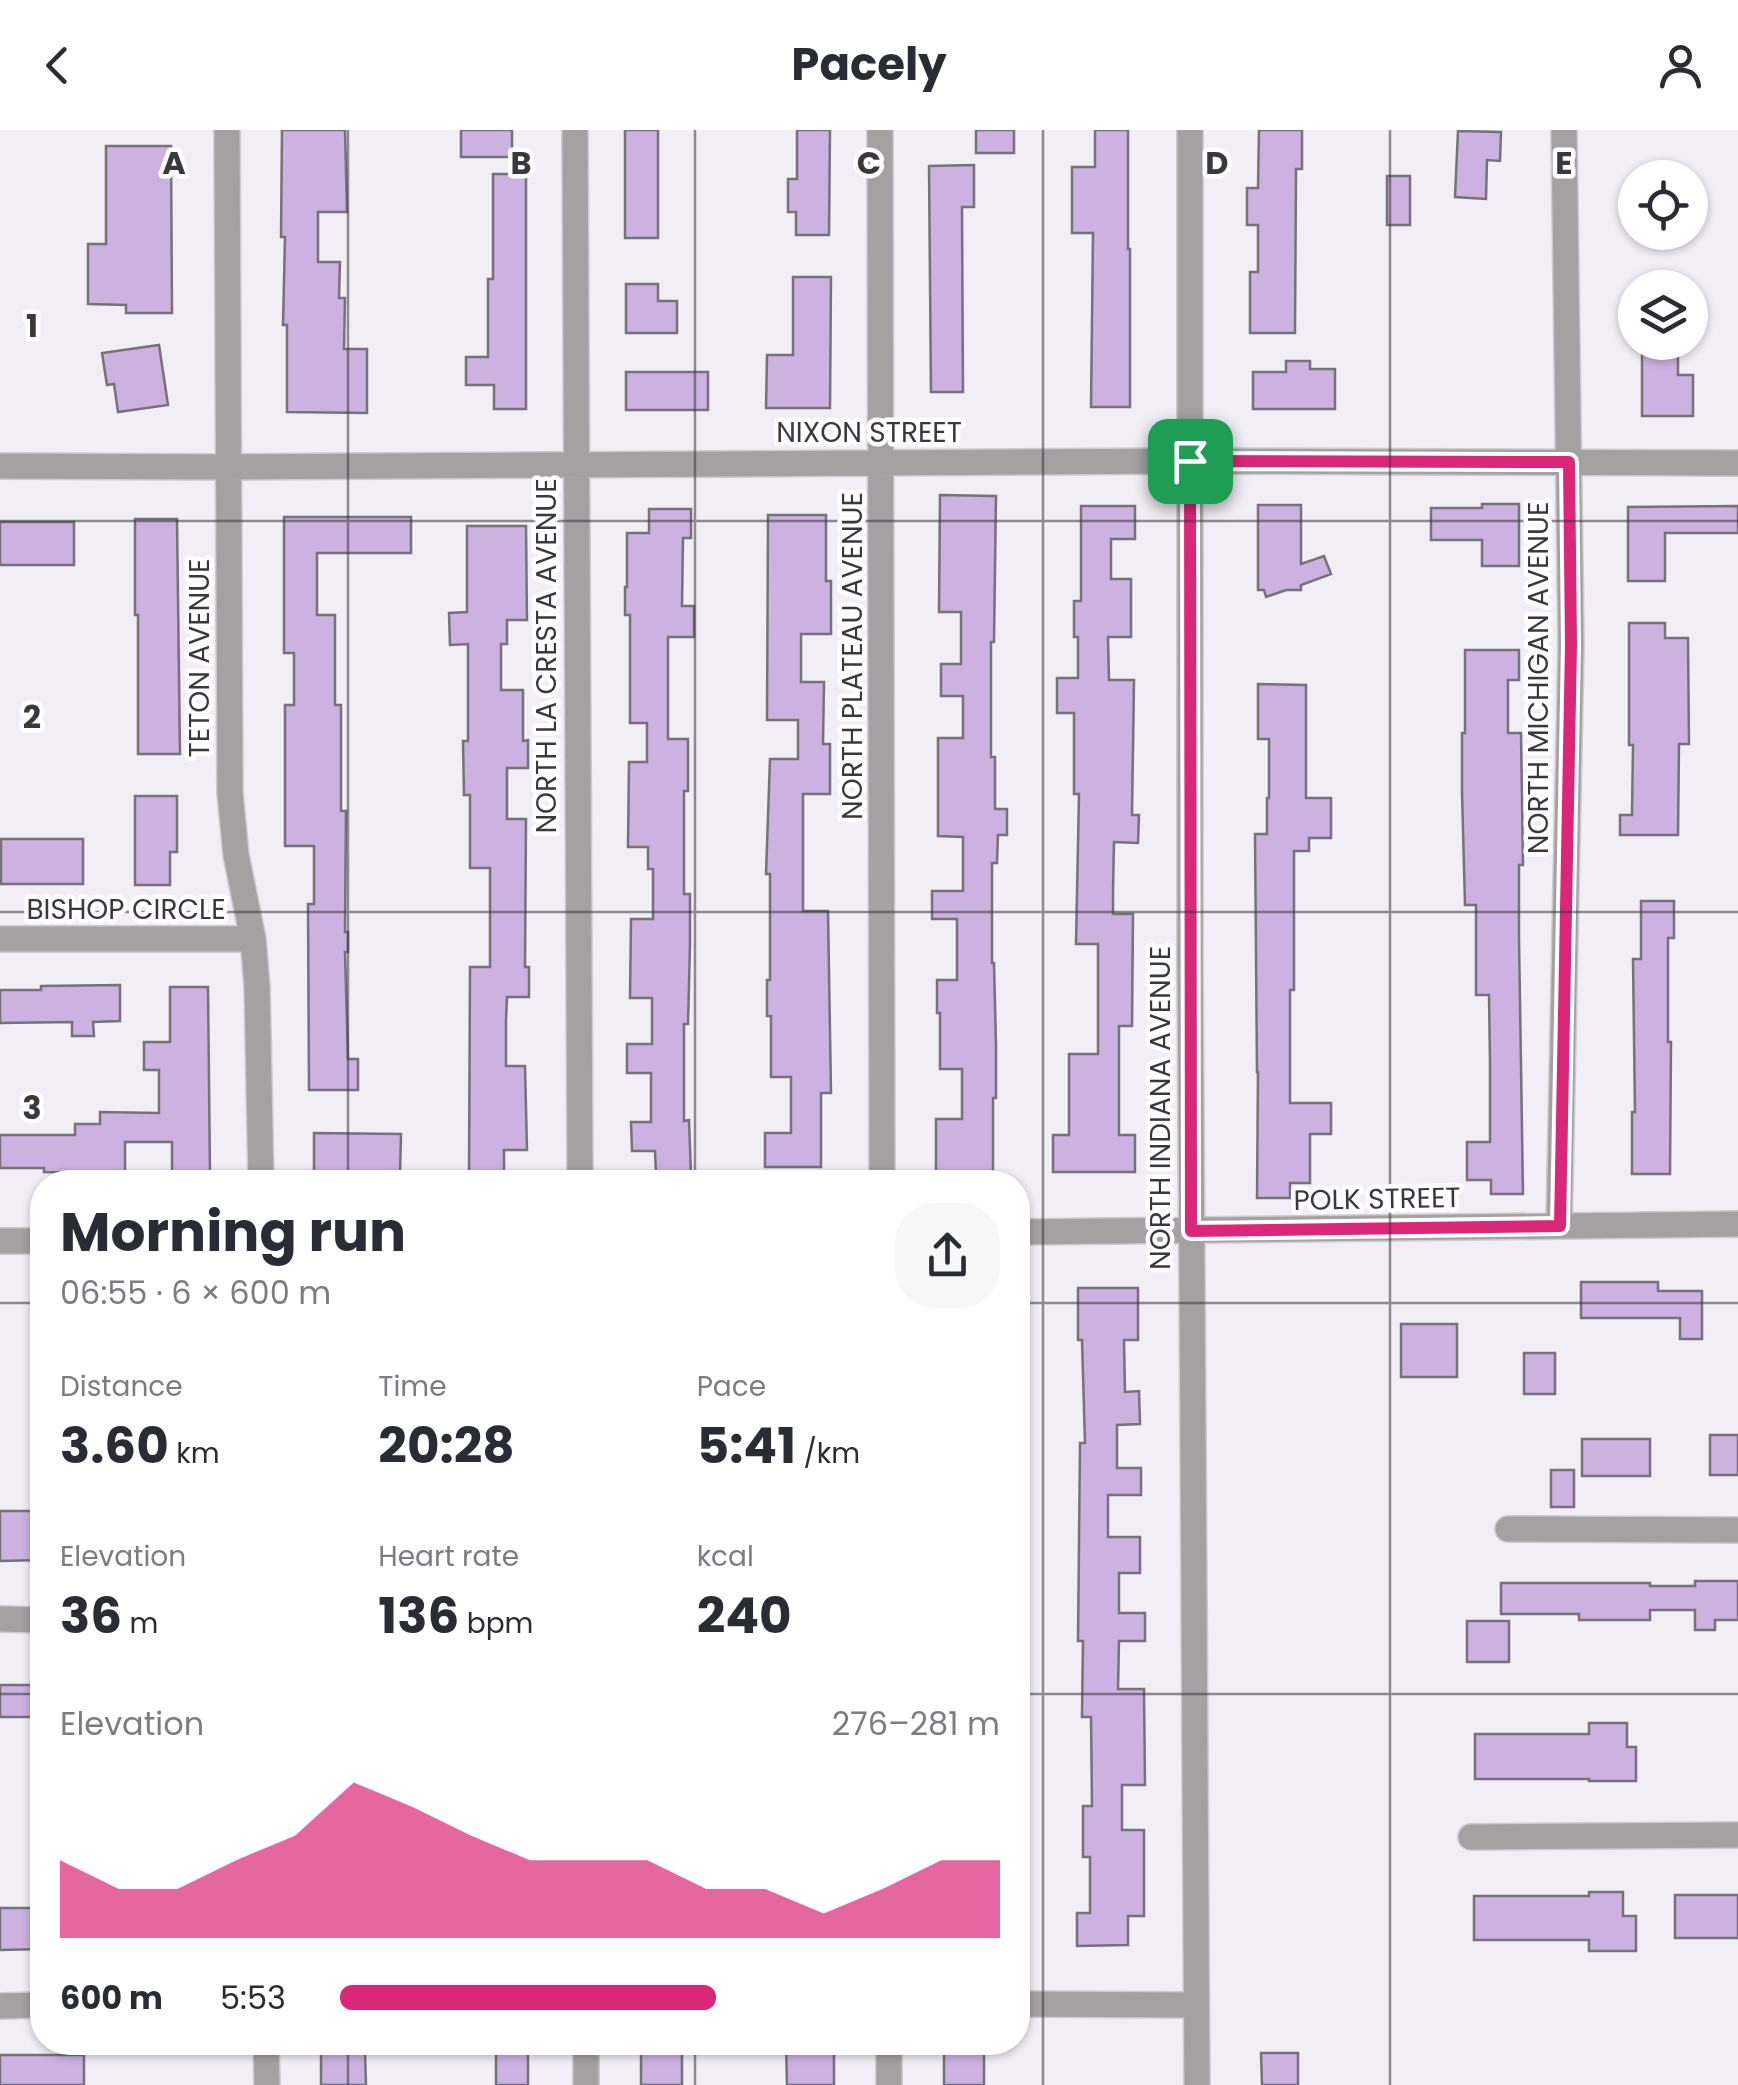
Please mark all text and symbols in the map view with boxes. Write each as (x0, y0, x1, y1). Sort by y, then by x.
text: Pacely (791, 33, 947, 96)
icon: back (30, 38, 85, 93)
icon: person (1653, 38, 1708, 93)
text: A (162, 140, 186, 185)
text: B (510, 140, 532, 185)
text: C (857, 140, 881, 185)
text: D (1205, 140, 1229, 185)
text: E (1555, 140, 1573, 185)
map controls (1618, 160, 1708, 360)
button: locate (1618, 160, 1708, 250)
button: layers (1618, 270, 1708, 360)
text: 1 (26, 303, 38, 348)
street label: NIXON STREET (776, 413, 962, 452)
pin (1148, 419, 1233, 504)
icon: arrive (1163, 434, 1218, 489)
street label: NORTH LA CRESTA AVENUE (527, 478, 566, 834)
street label: NORTH PLATEAU AVENUE (833, 492, 872, 820)
street label: NORTH MICHIGAN AVENUE (1519, 502, 1558, 854)
street label: TETON AVENUE (180, 559, 219, 757)
text: 2 (23, 694, 41, 739)
street label: BISHOP CIRCLE (26, 890, 226, 929)
street label: NORTH INDIANA AVENUE (1141, 946, 1180, 1270)
text: 3 (22, 1085, 42, 1130)
street label: POLK STREET (1293, 1178, 1461, 1220)
text: Morning run (60, 1193, 406, 1270)
button: share (895, 1203, 1000, 1308)
text: 06:55 · 6 × 600 m (60, 1270, 331, 1315)
text: Distance (60, 1367, 183, 1406)
text: Time (378, 1367, 447, 1406)
text: Pace (697, 1367, 766, 1406)
text: 3.60 (60, 1410, 169, 1481)
text: 20:28 (378, 1410, 515, 1481)
text: 5:41 (697, 1410, 796, 1481)
text: km (169, 1434, 220, 1473)
text: /km (796, 1434, 860, 1473)
text: Elevation (60, 1537, 186, 1576)
text: Heart rate (378, 1537, 519, 1576)
text: kcal (697, 1537, 754, 1576)
text: 36 (60, 1580, 122, 1651)
text: 136 (378, 1580, 459, 1651)
text: 240 (697, 1580, 792, 1651)
text: m (122, 1604, 158, 1643)
text: bpm (459, 1604, 533, 1643)
text: Elevation (60, 1701, 204, 1746)
text: 276–281 m (832, 1701, 1000, 1746)
text: 600 m (60, 1975, 163, 2020)
text: 5:53 (220, 1975, 286, 2020)

